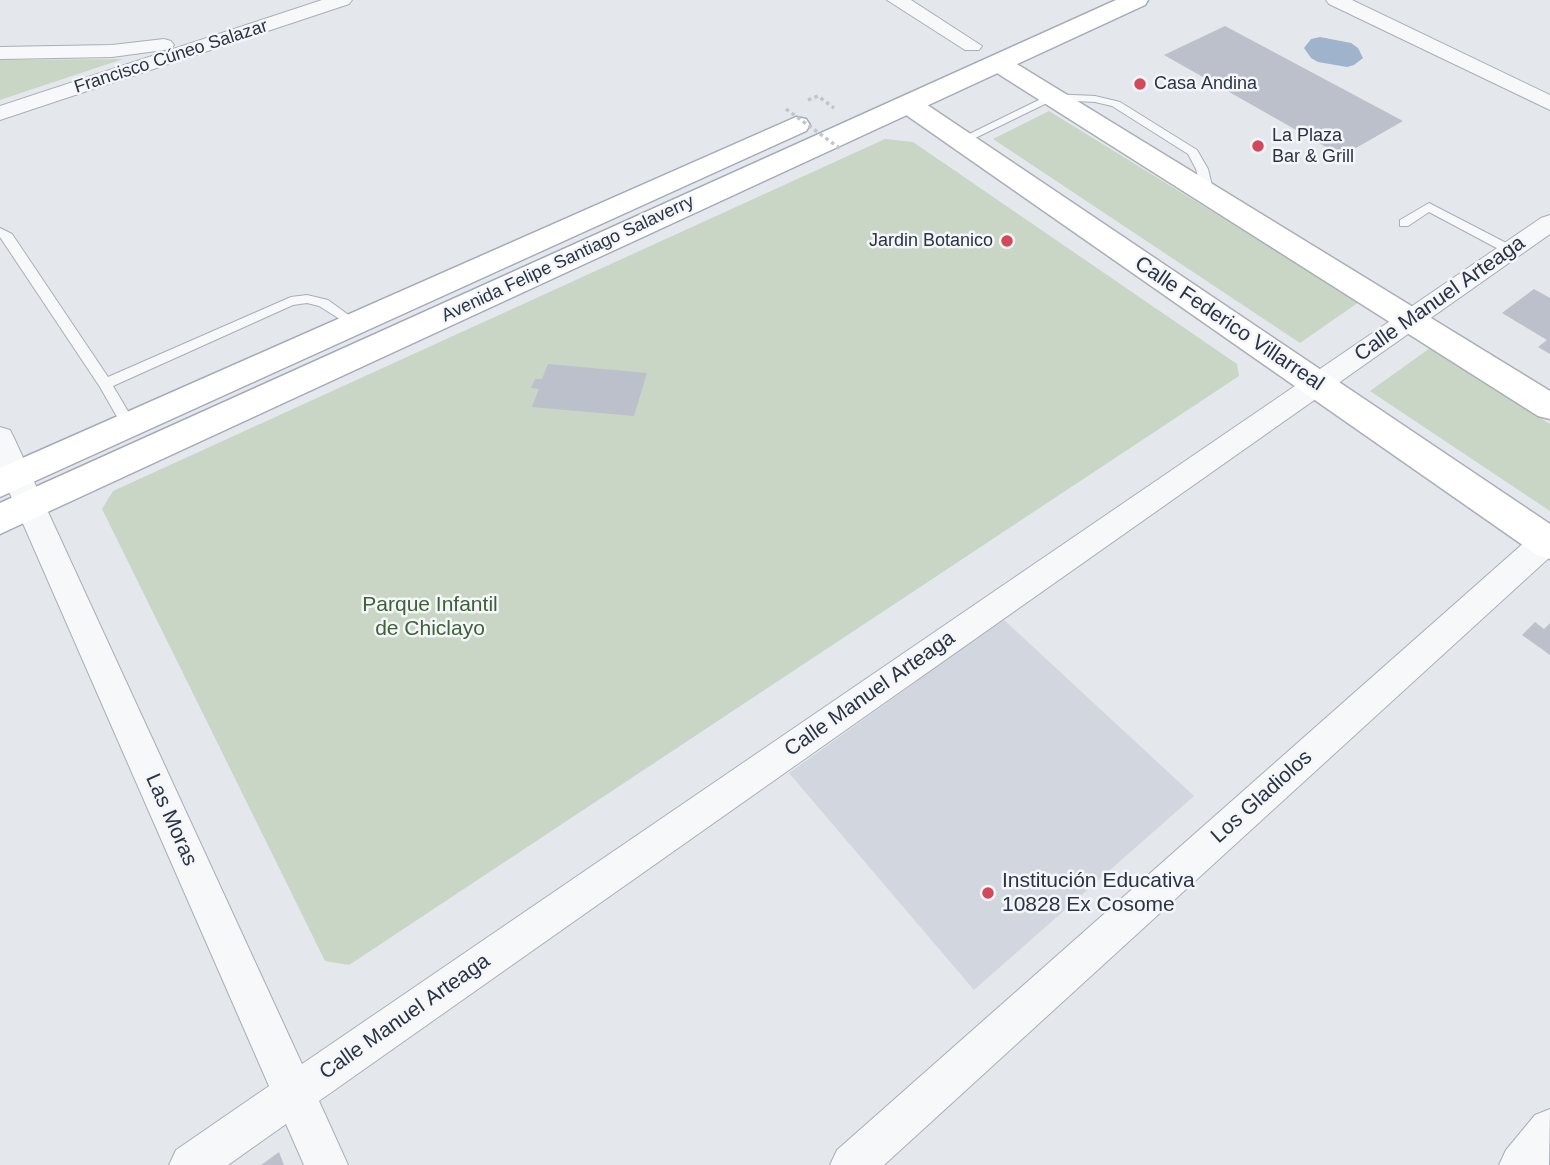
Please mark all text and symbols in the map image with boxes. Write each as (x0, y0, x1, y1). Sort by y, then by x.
street label: Francisco Cúneo Salazar (72, 16, 270, 98)
place label: Casa Andina (1154, 73, 1257, 95)
marker: Casa Andina (1132, 76, 1148, 92)
place label: La Plaza Bar & Grill (1272, 125, 1354, 168)
marker: La Plaza Bar & Grill (1250, 138, 1266, 154)
street label: Avenida Felipe Santiago Salaverry (438, 191, 698, 327)
place label: Jardin Botanico (869, 230, 993, 252)
street label: Calle Manuel Arteaga (1350, 231, 1530, 367)
marker: Jardin Botanico (999, 233, 1015, 249)
street label: Calle Federico Villarreal (1130, 251, 1328, 397)
park label: Parque Infantil de Chiclayo (362, 592, 498, 642)
street label: Calle Manuel Arteaga (780, 626, 960, 762)
street label: Los Gladiolos (1206, 745, 1318, 849)
street label: Las Moras (140, 770, 202, 870)
place label: Institución Educativa 10828 Ex Cosome (1002, 868, 1195, 918)
marker: Institución Educativa 10828 Ex Cosome (980, 885, 996, 901)
street label: Calle Manuel Arteaga (315, 949, 495, 1085)

